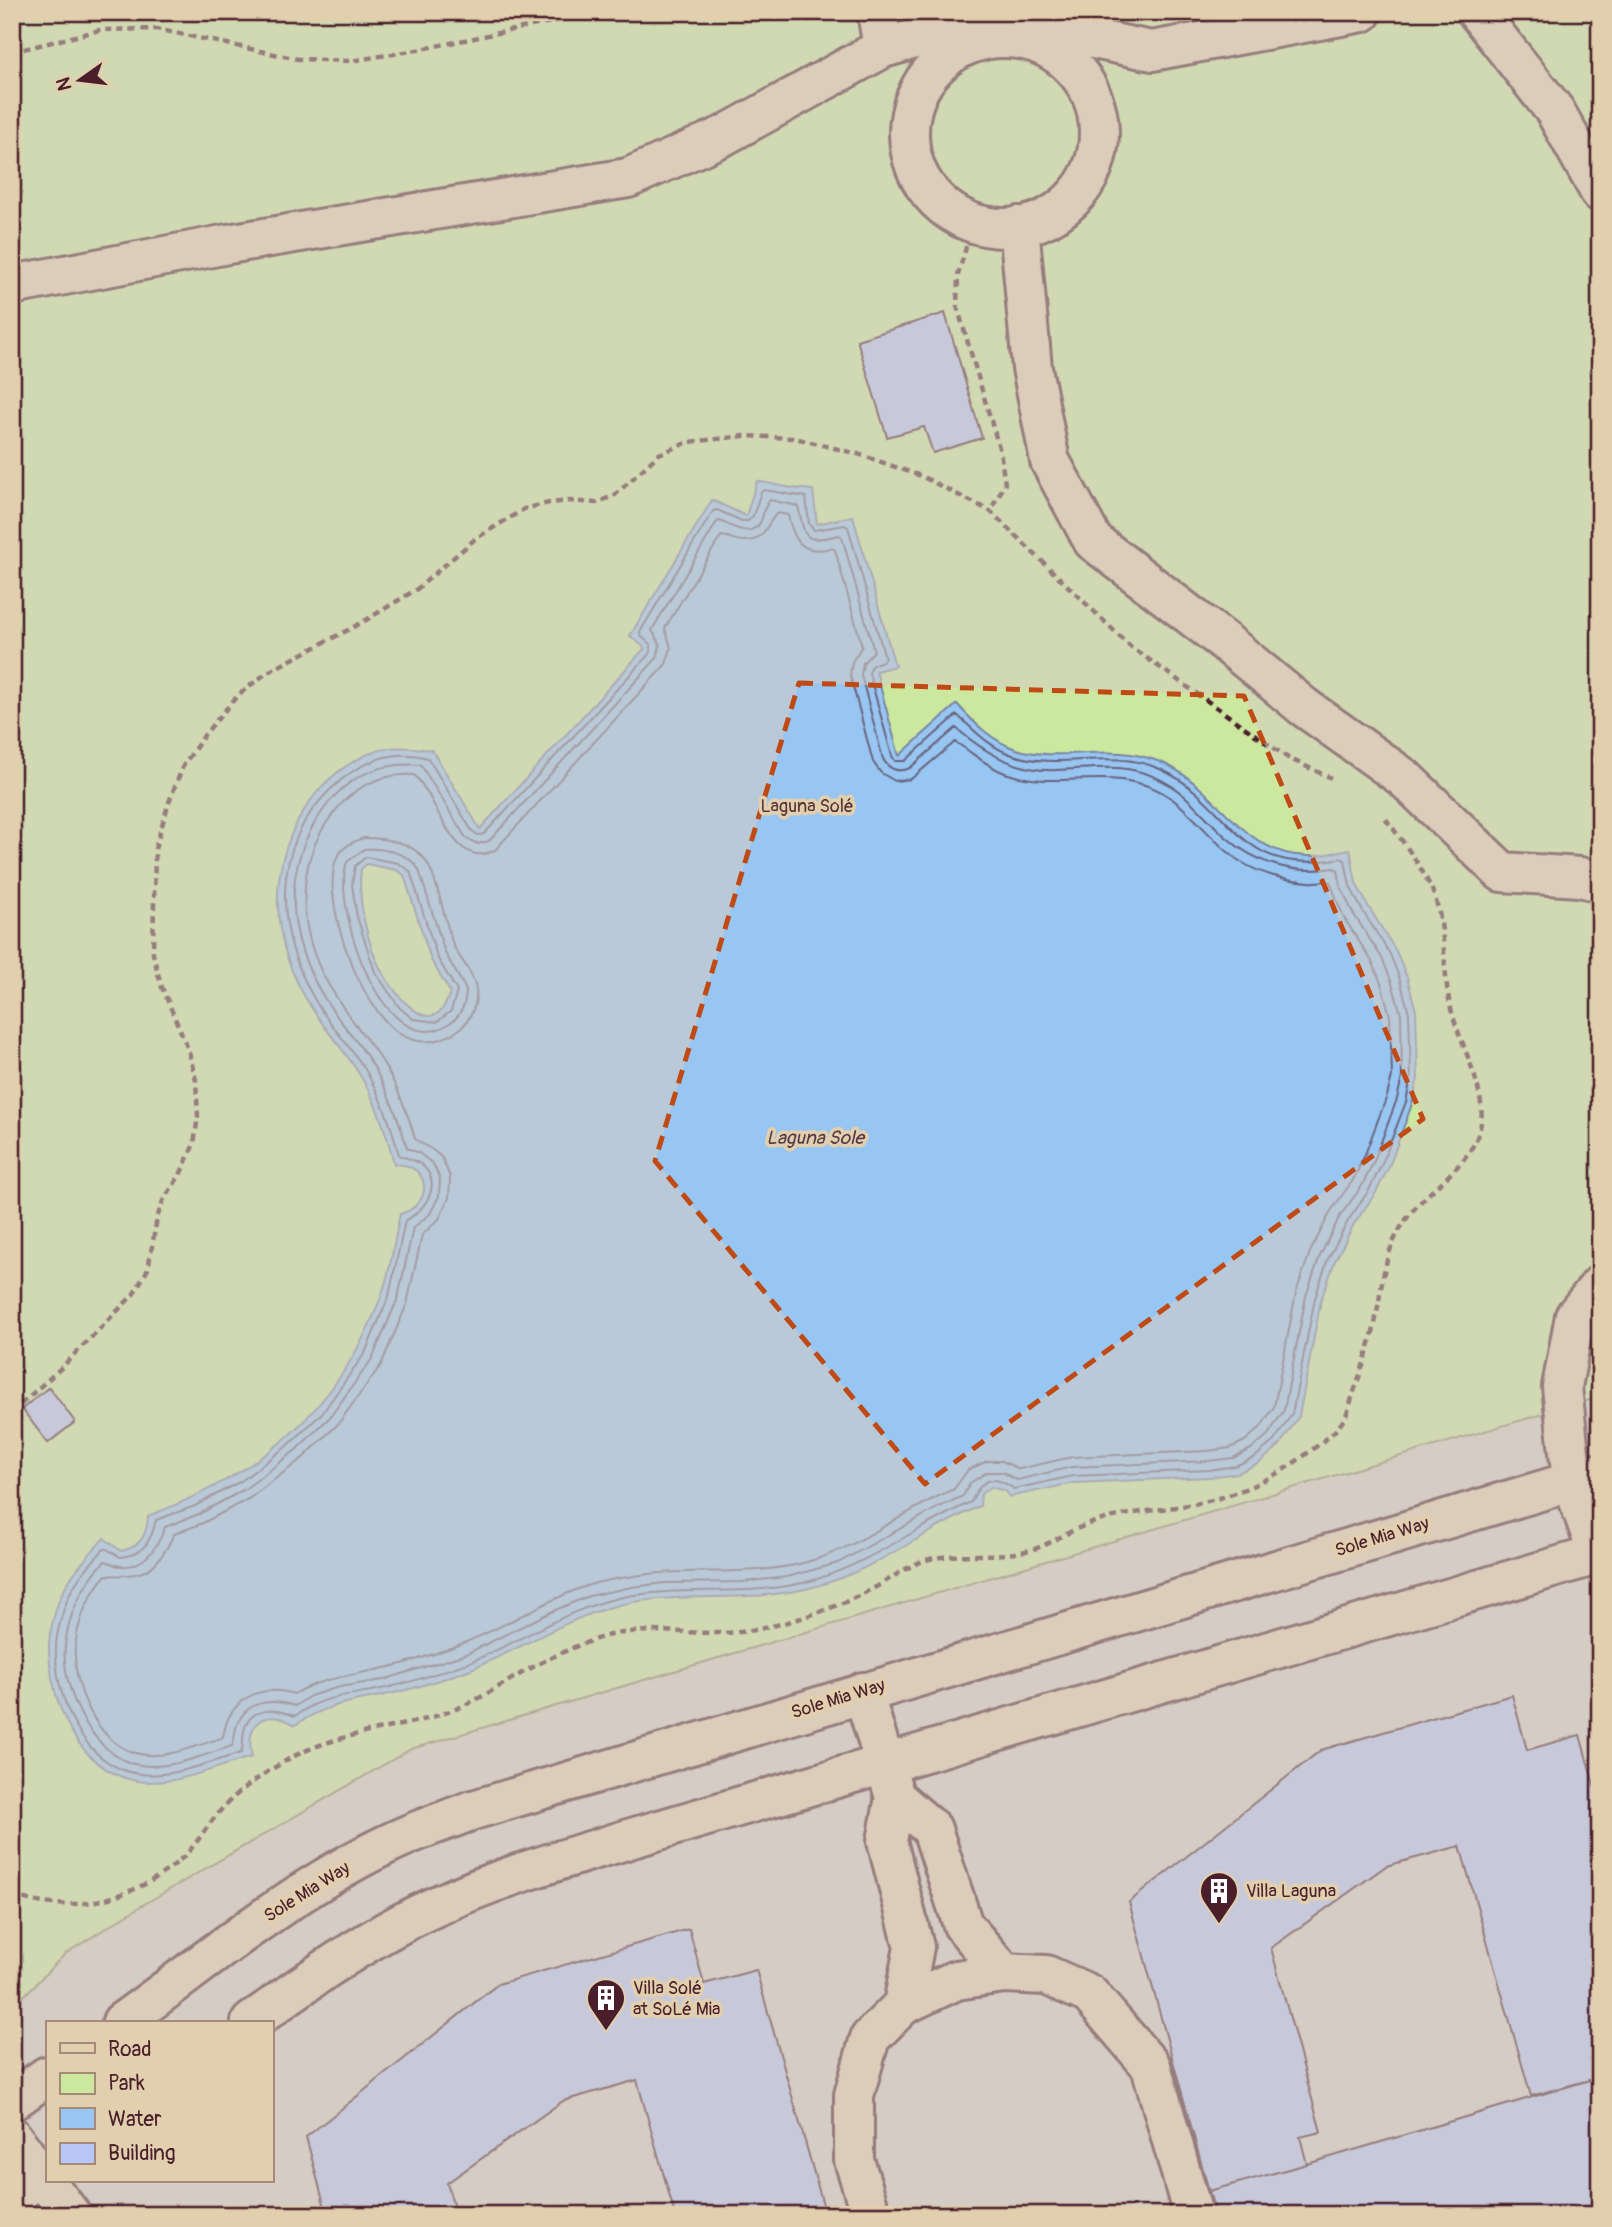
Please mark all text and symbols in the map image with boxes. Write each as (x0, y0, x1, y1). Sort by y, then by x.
north arrow (46, 46, 116, 116)
text: N (51, 75, 78, 93)
park label: Laguna Solé (760, 795, 854, 818)
water label: Laguna Sole (766, 1126, 865, 1150)
street label: Sole Mia Way (1332, 1512, 1432, 1562)
street label: Sole Mia Way (788, 1674, 888, 1724)
street label: Sole Mia Way (260, 1856, 355, 1927)
building icon: Villa Laguna (1198, 1870, 1240, 1925)
place label: Villa Laguna (1246, 1880, 1336, 1903)
building icon: Villa Solé at SoLé Mia (585, 1977, 627, 2032)
place label: Villa Solé at SoLé Mia (633, 1977, 720, 2021)
legend (46, 2021, 273, 2182)
text: Road (108, 2036, 152, 2063)
text: Park (108, 2070, 145, 2097)
text: Water (108, 2106, 162, 2133)
text: Building (108, 2140, 175, 2167)

